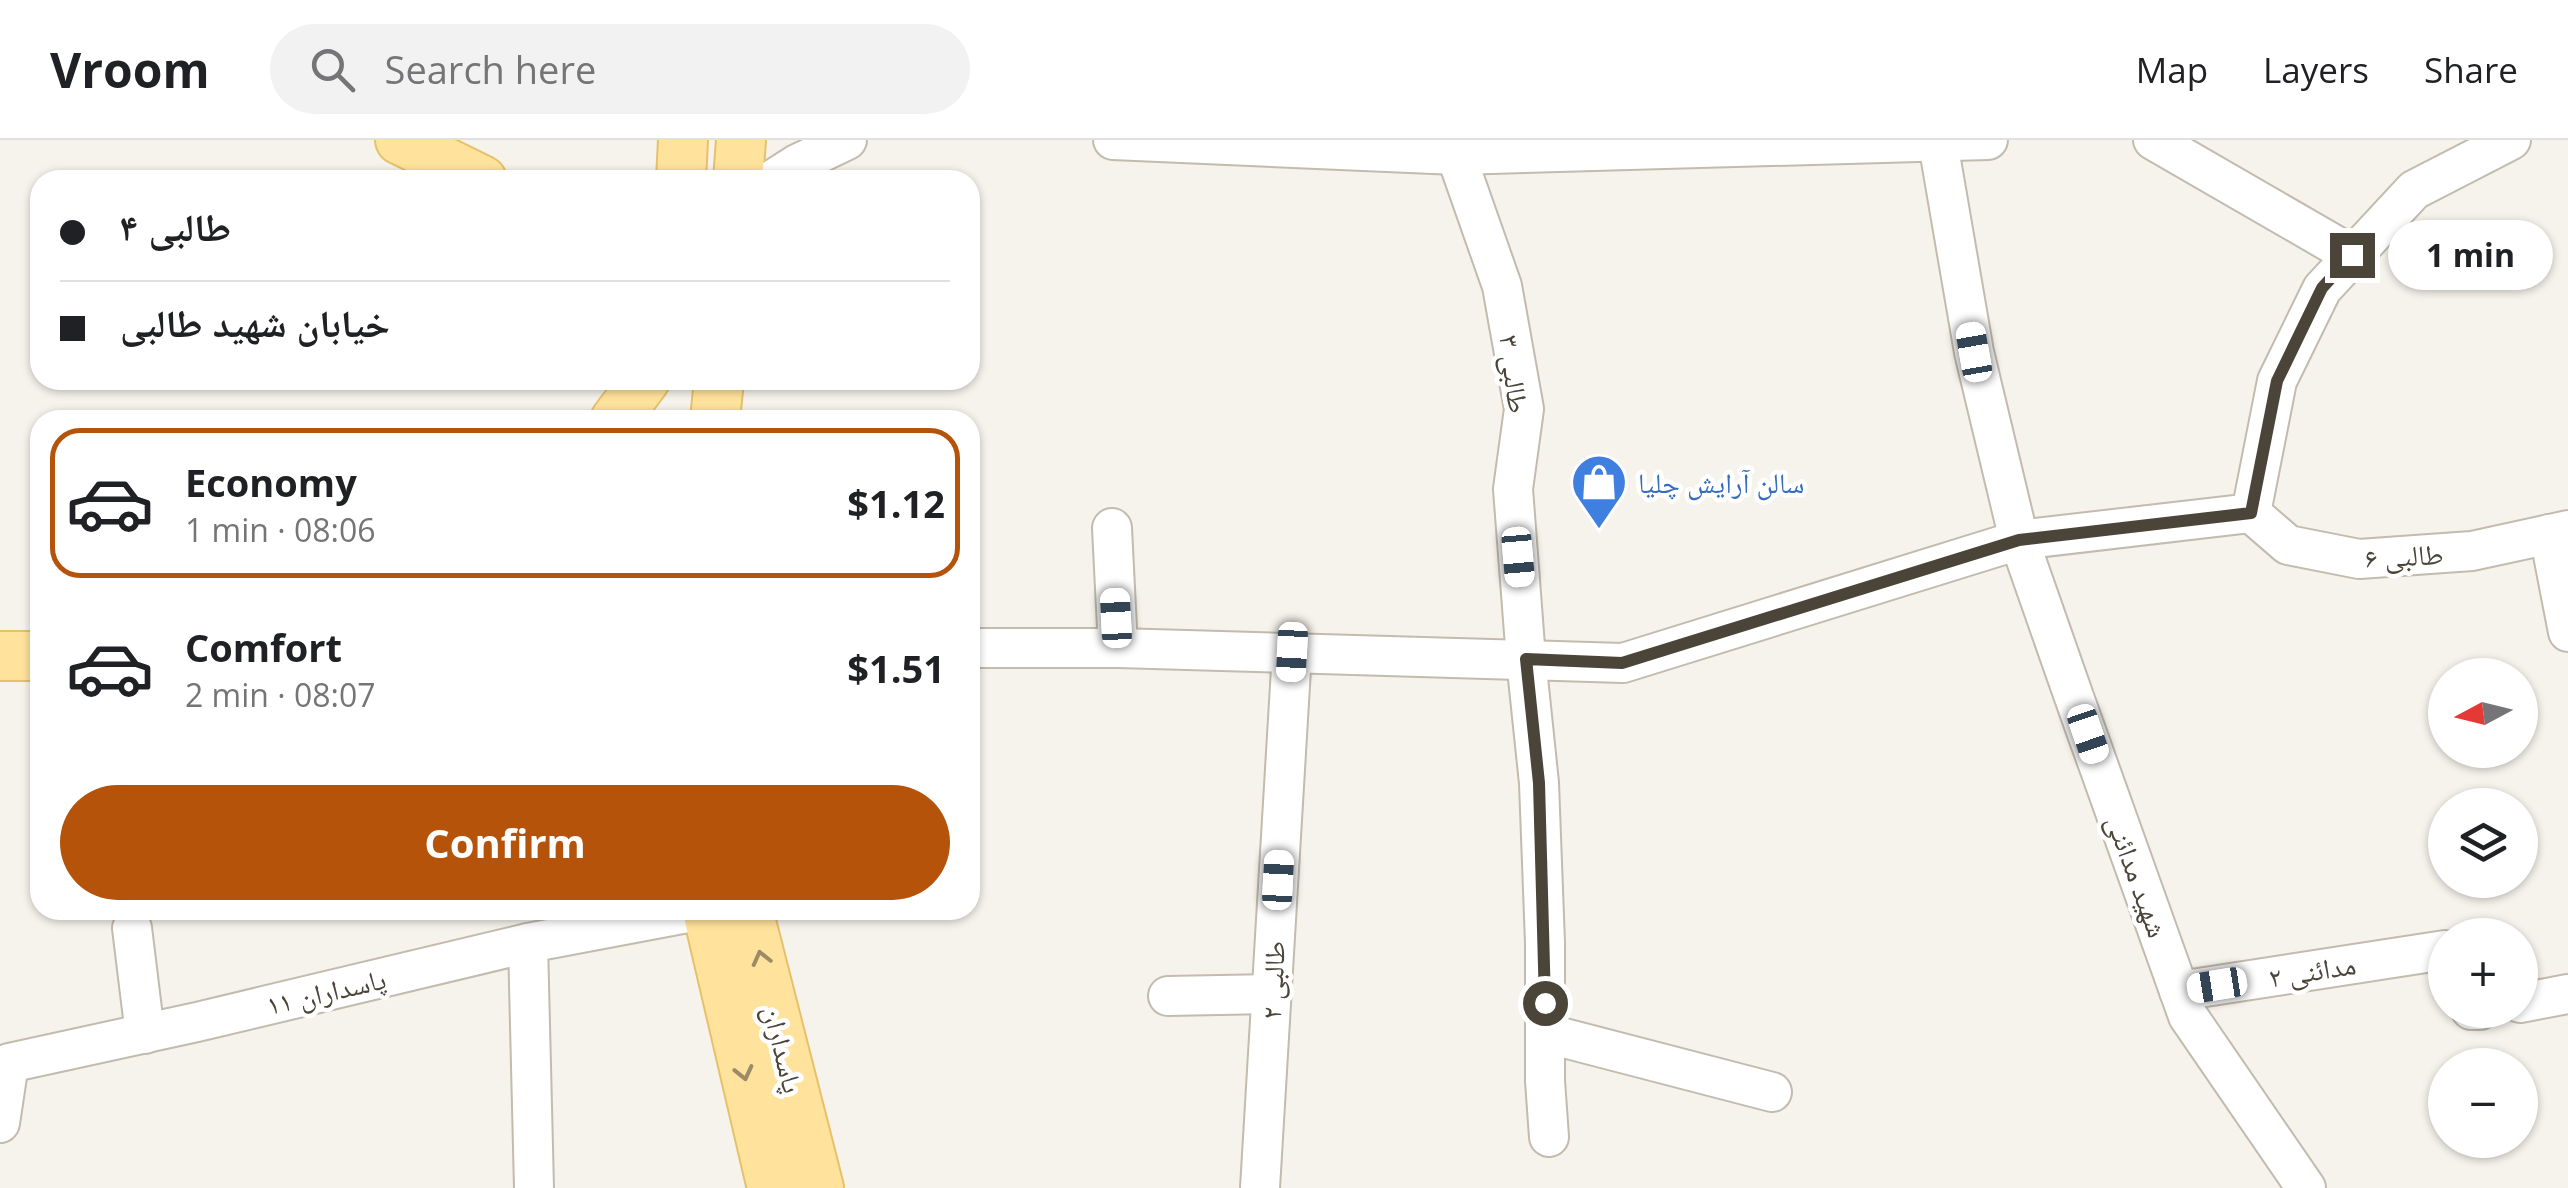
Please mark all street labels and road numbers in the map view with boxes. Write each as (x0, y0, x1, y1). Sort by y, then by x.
street label: طالبی ۳ (1491, 333, 1539, 415)
street label: طالبی ۶ (2364, 534, 2444, 576)
street label: شهید مدائنی (2098, 810, 2178, 942)
street label: طالبی ۲ (1251, 940, 1293, 1020)
street label: مدائنی ۲ (2266, 944, 2358, 996)
street label: پاسداران ۱۱ (263, 959, 389, 1023)
street label: پاسداران (755, 1001, 813, 1097)

